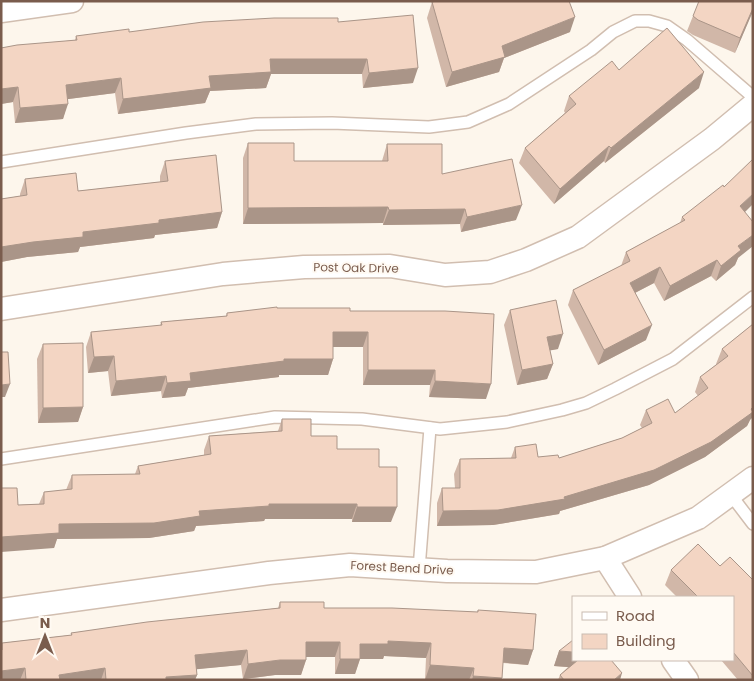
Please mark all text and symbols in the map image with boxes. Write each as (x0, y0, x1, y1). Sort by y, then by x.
street label: Post Oak Drive (313, 258, 399, 277)
street label: Forest Bend Drive (350, 556, 454, 579)
legend (572, 596, 734, 661)
text: Road (616, 605, 655, 626)
north arrow (20, 611, 70, 661)
text: N (40, 613, 50, 633)
text: Building (616, 630, 676, 651)

